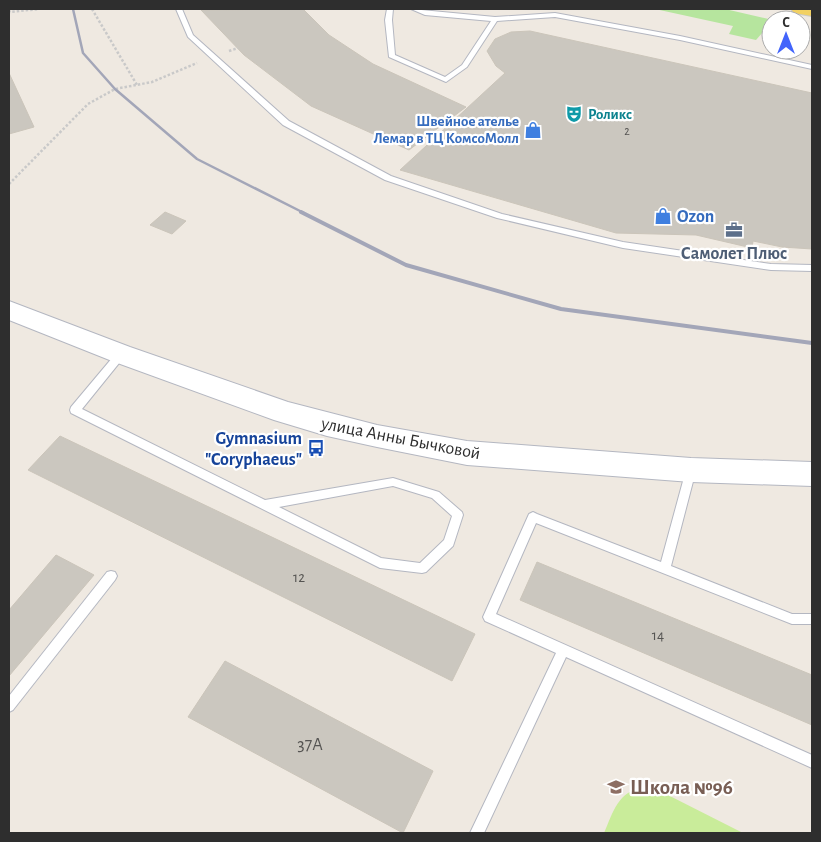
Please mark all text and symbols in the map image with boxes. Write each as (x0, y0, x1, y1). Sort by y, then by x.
north arrow (761, 10, 811, 60)
text: С (782, 16, 790, 30)
theatre icon: Роликс (564, 104, 584, 124)
place label: Роликс (588, 107, 632, 122)
place label: Швейное ателье Лемар в ТЦ КомсоМолл (373, 114, 519, 146)
shop icon: Швейное ателье Лемар в ТЦ КомсоМолл (523, 120, 543, 140)
house number: 2 (624, 125, 630, 137)
shop icon: Ozon (653, 206, 673, 226)
place label: Ozon (677, 208, 714, 226)
office icon: Самолет Плюс (724, 220, 744, 240)
place label: Самолет Плюс (681, 245, 787, 263)
street label: улица Анны Бычковой (319, 415, 482, 463)
place label: Gymnasium "Coryphaeus" (205, 430, 302, 469)
bus stop icon: Gymnasium "Coryphaeus" (306, 438, 326, 458)
house number: 12 (293, 570, 305, 585)
house number: 14 (652, 628, 664, 643)
house number: 37А (297, 736, 323, 754)
school or university icon: Школа №96 (606, 777, 626, 797)
place label: Школа №96 (630, 777, 733, 798)

